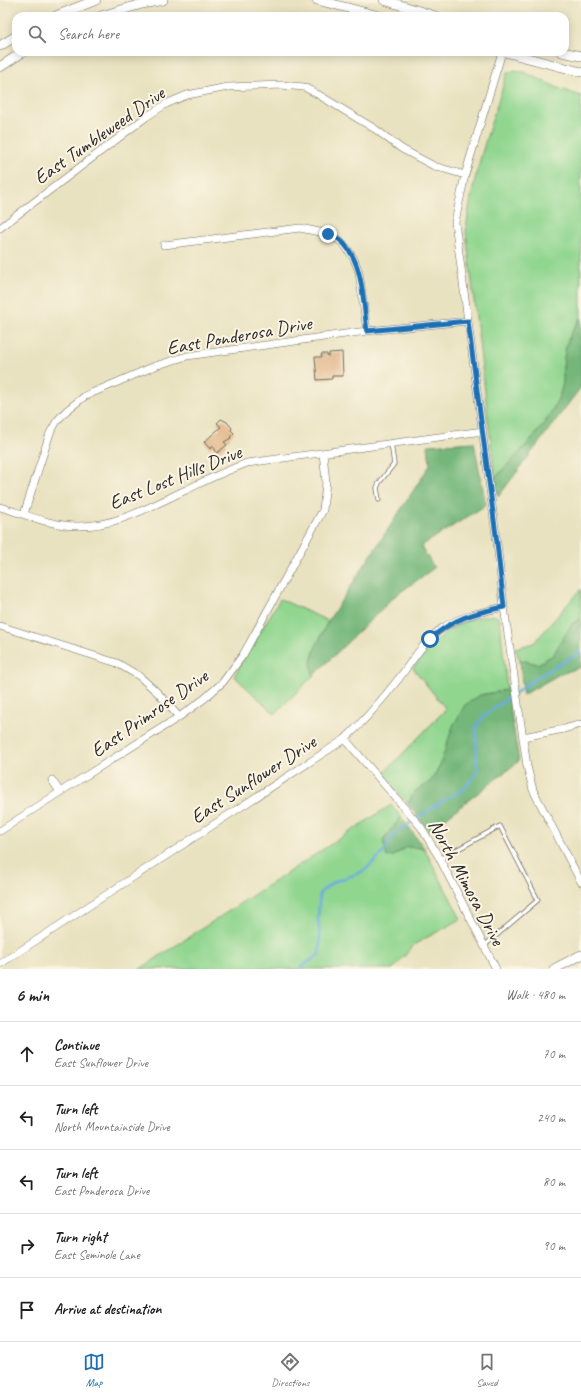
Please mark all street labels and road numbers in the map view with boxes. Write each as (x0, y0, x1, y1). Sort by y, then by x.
street label: East Tumbleweed Drive (29, 80, 171, 190)
street label: East Ponderosa Drive (165, 310, 315, 361)
street label: East Lost Hills Drive (105, 439, 246, 515)
street label: East Primrose Drive (86, 663, 214, 763)
street label: East Sunflower Drive (186, 729, 322, 829)
street label: North Mimosa Drive (423, 815, 511, 951)

